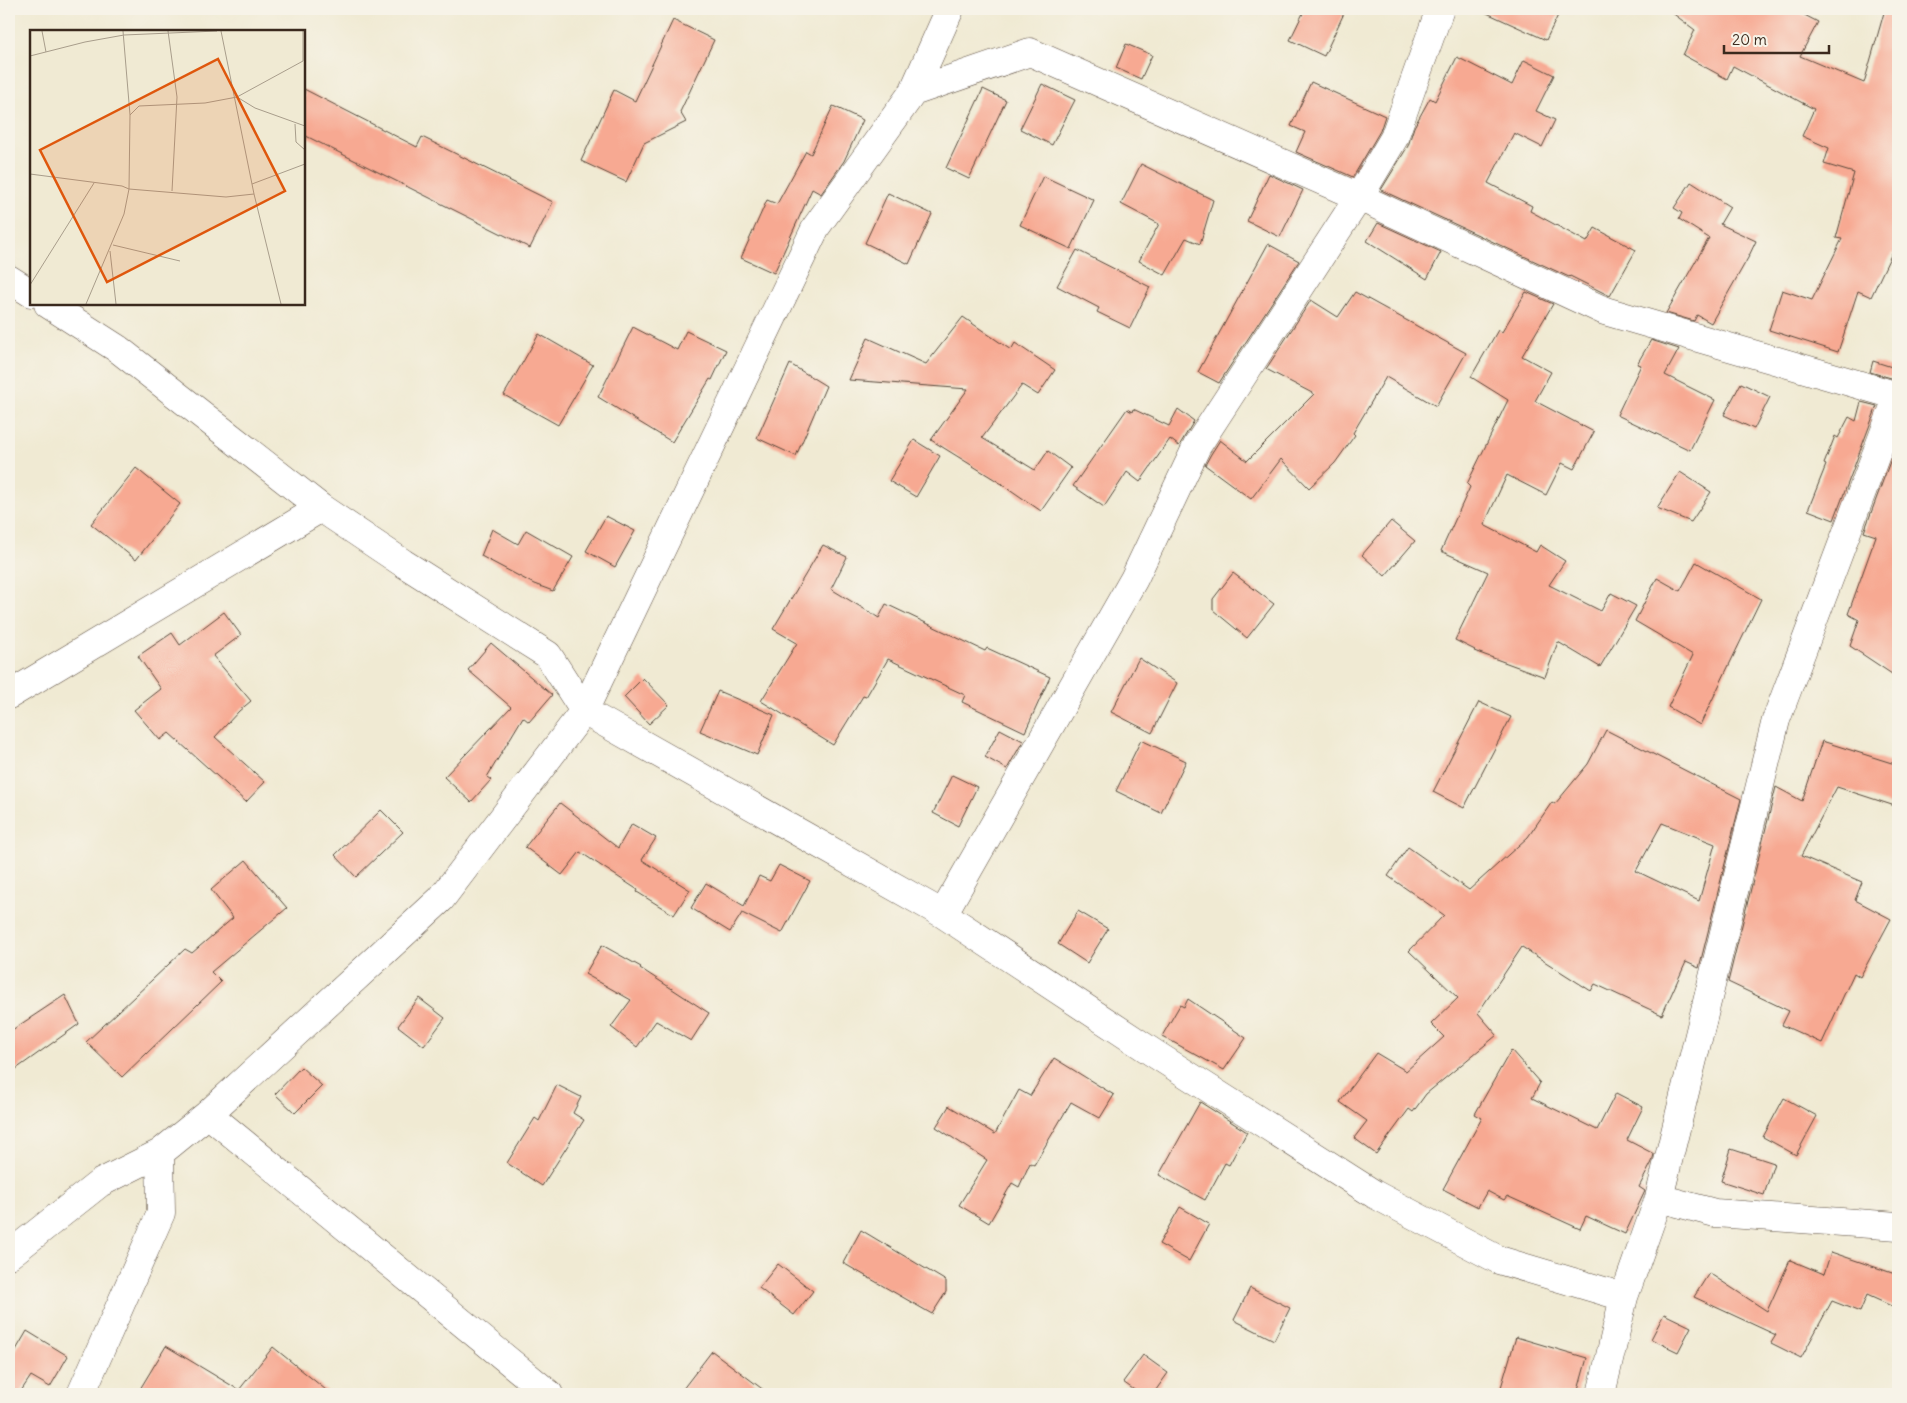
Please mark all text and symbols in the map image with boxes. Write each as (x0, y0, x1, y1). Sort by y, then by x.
scale bar (1724, 22, 1830, 54)
inset map (30, 30, 305, 305)
text: 20 m (1732, 30, 1767, 49)

